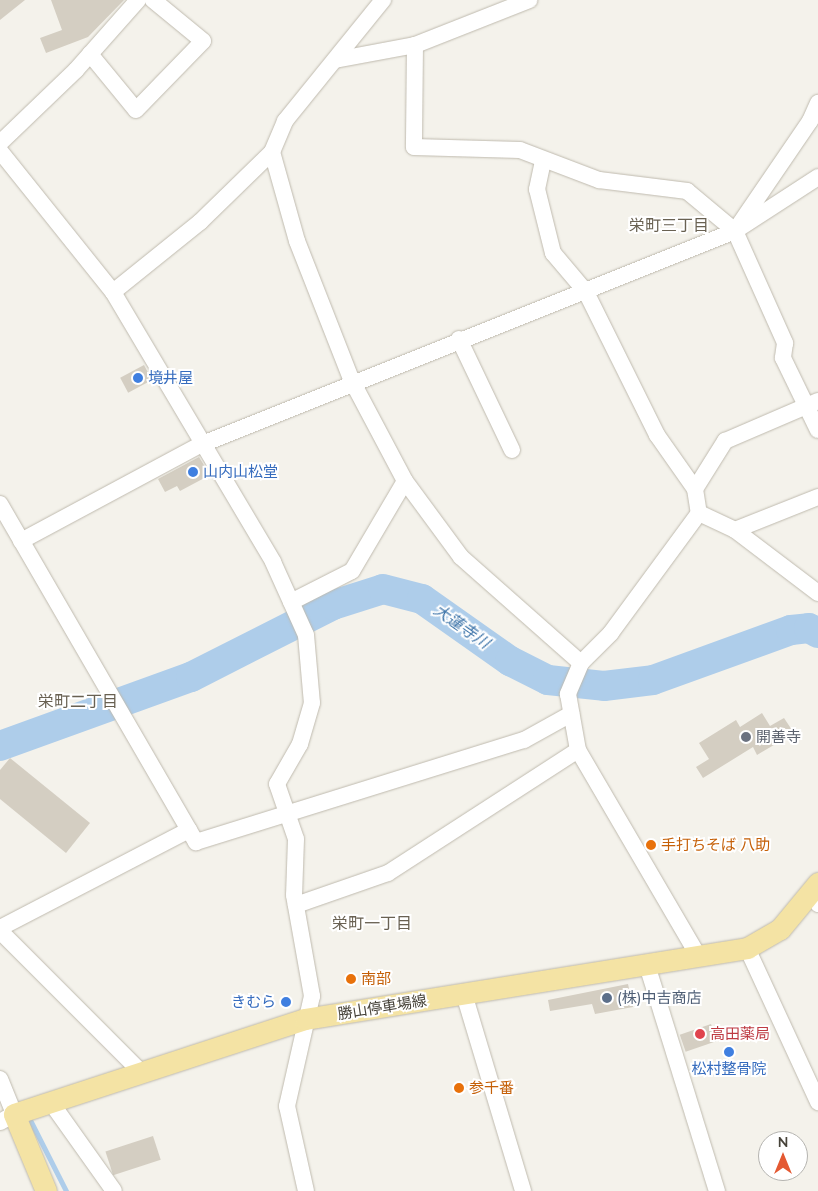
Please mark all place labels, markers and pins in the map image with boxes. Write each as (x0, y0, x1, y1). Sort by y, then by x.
place label: 境井屋 (148, 369, 193, 387)
marker: 境井屋 (132, 372, 144, 384)
place label: 山内山松堂 (203, 463, 278, 481)
marker: 山内山松堂 (187, 466, 199, 478)
place label: 開善寺 (756, 728, 801, 746)
marker: 開善寺 (740, 731, 752, 743)
place label: 手打ちそば 八助 (661, 836, 770, 854)
marker: 手打ちそば 八助 (645, 839, 657, 851)
place label: 南部 (361, 970, 391, 988)
marker: 南部 (345, 973, 357, 985)
place label: (株)中吉商店 (617, 989, 702, 1007)
marker: (株)中吉商店 (601, 992, 613, 1004)
place label: きむら (231, 993, 276, 1011)
marker: きむら (280, 996, 292, 1008)
place label: 高田薬局 (710, 1025, 770, 1043)
marker: 高田薬局 (694, 1028, 706, 1040)
marker: 松村整骨院 (723, 1046, 735, 1058)
place label: 松村整骨院 (692, 1060, 766, 1078)
place label: 参千番 (469, 1079, 514, 1097)
marker: 参千番 (453, 1082, 465, 1094)

